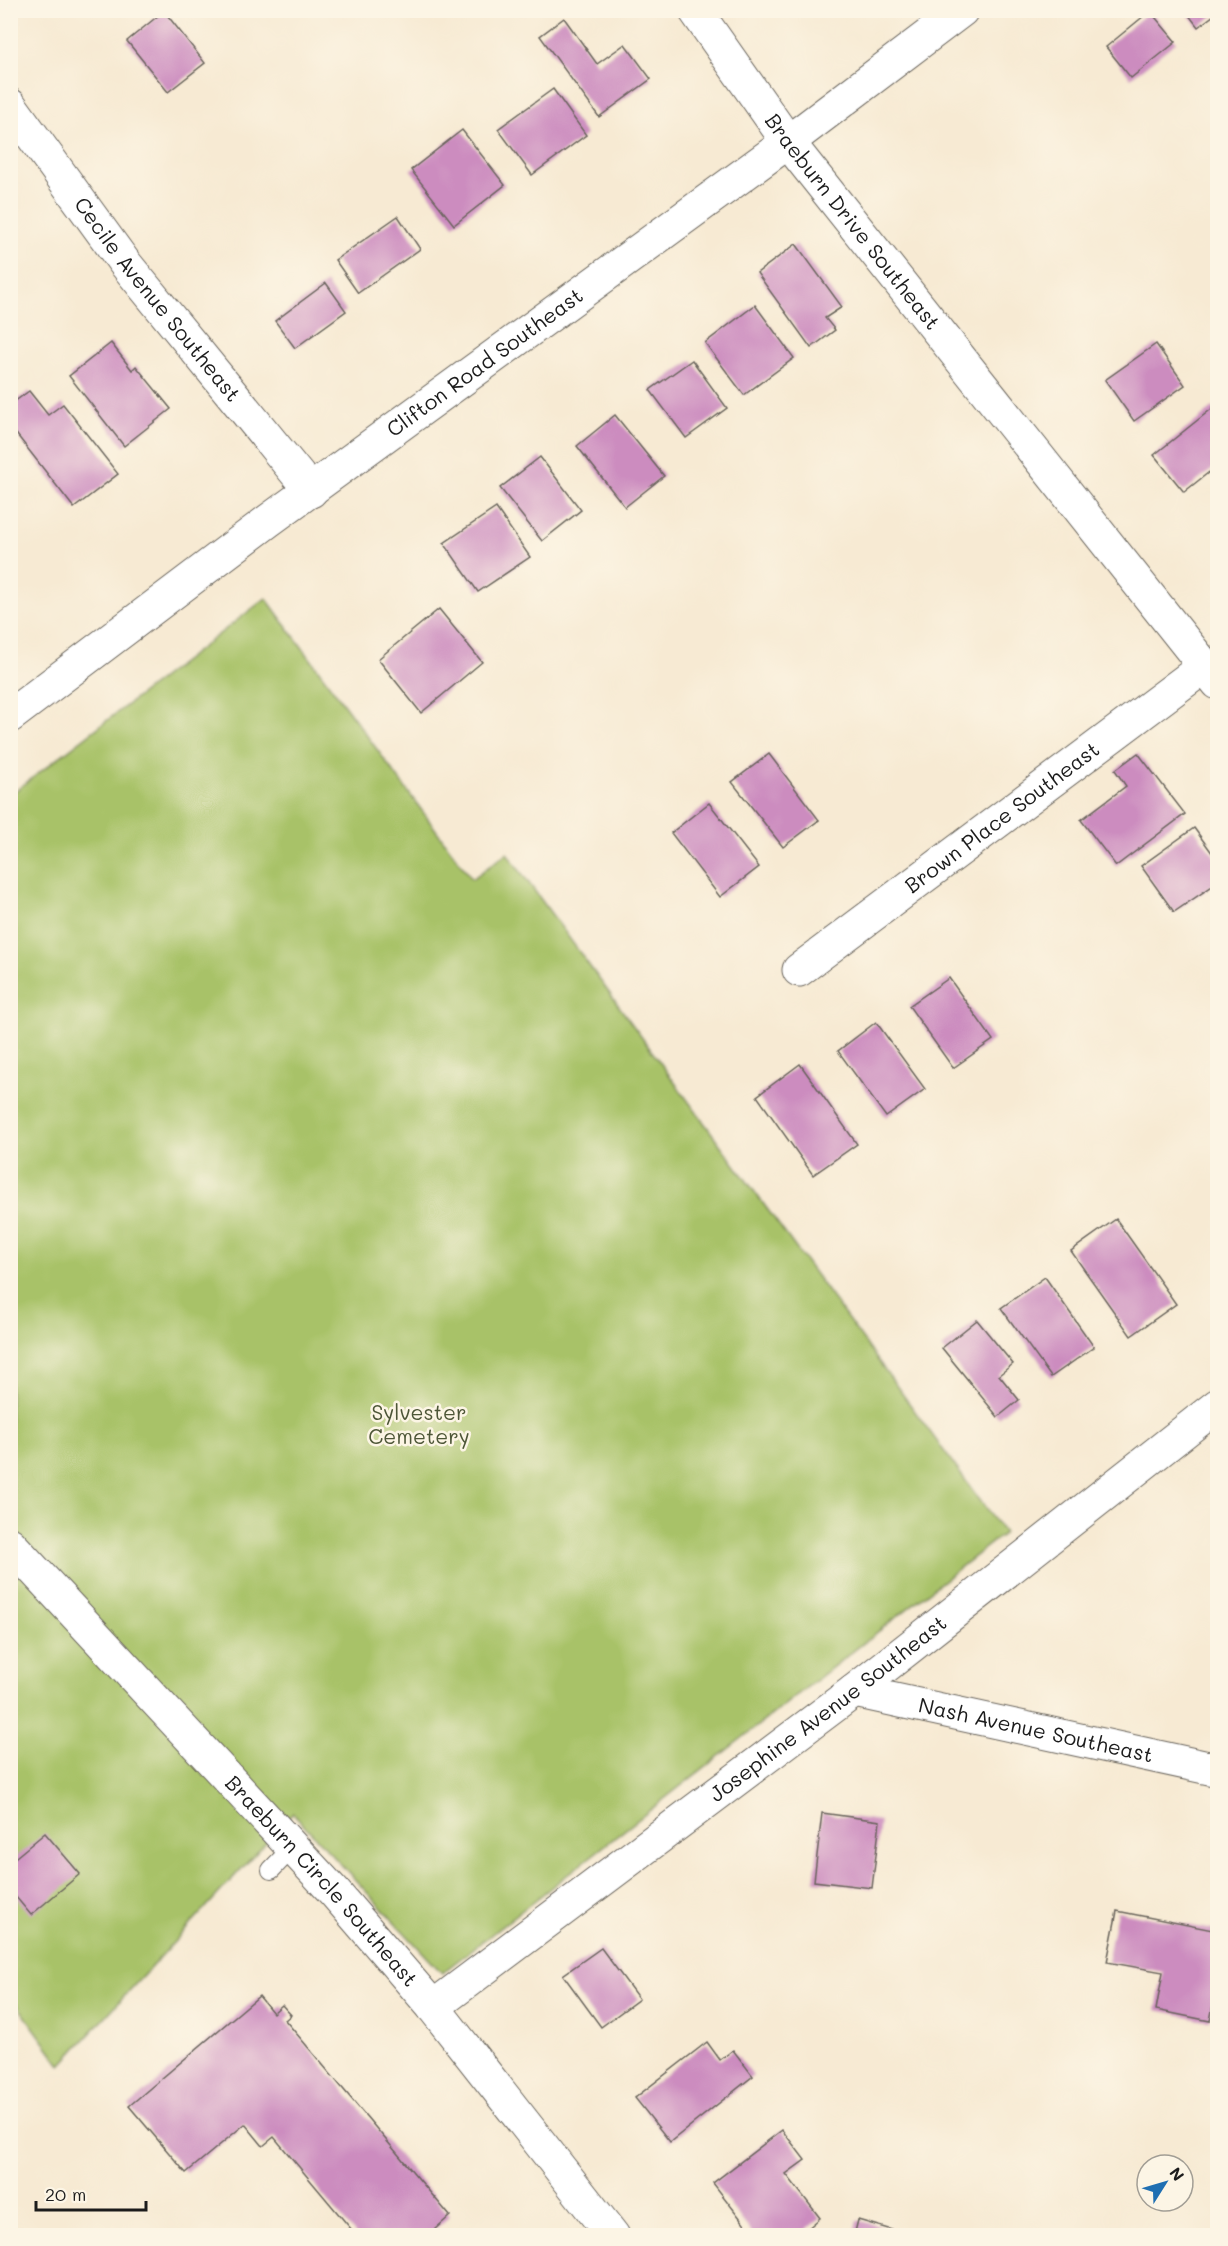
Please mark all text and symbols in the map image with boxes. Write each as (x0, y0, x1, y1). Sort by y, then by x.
street label: Braeburn Drive Southeast (760, 108, 947, 335)
street label: Cecile Avenue Southeast (69, 191, 247, 407)
street label: Clifton Road Southeast (381, 281, 588, 442)
street label: Brown Place Southeast (899, 735, 1104, 898)
park label: Sylvester Cemetery (368, 1398, 470, 1449)
street label: Josephine Avenue Southeast (703, 1608, 951, 1807)
street label: Nash Avenue Southeast (916, 1690, 1156, 1768)
street label: Braeburn Circle Southeast (220, 1769, 424, 1992)
north arrow (1135, 2153, 1195, 2213)
text: N (1165, 2162, 1189, 2185)
scale bar (36, 2174, 146, 2212)
text: 20 m (45, 2182, 86, 2206)

